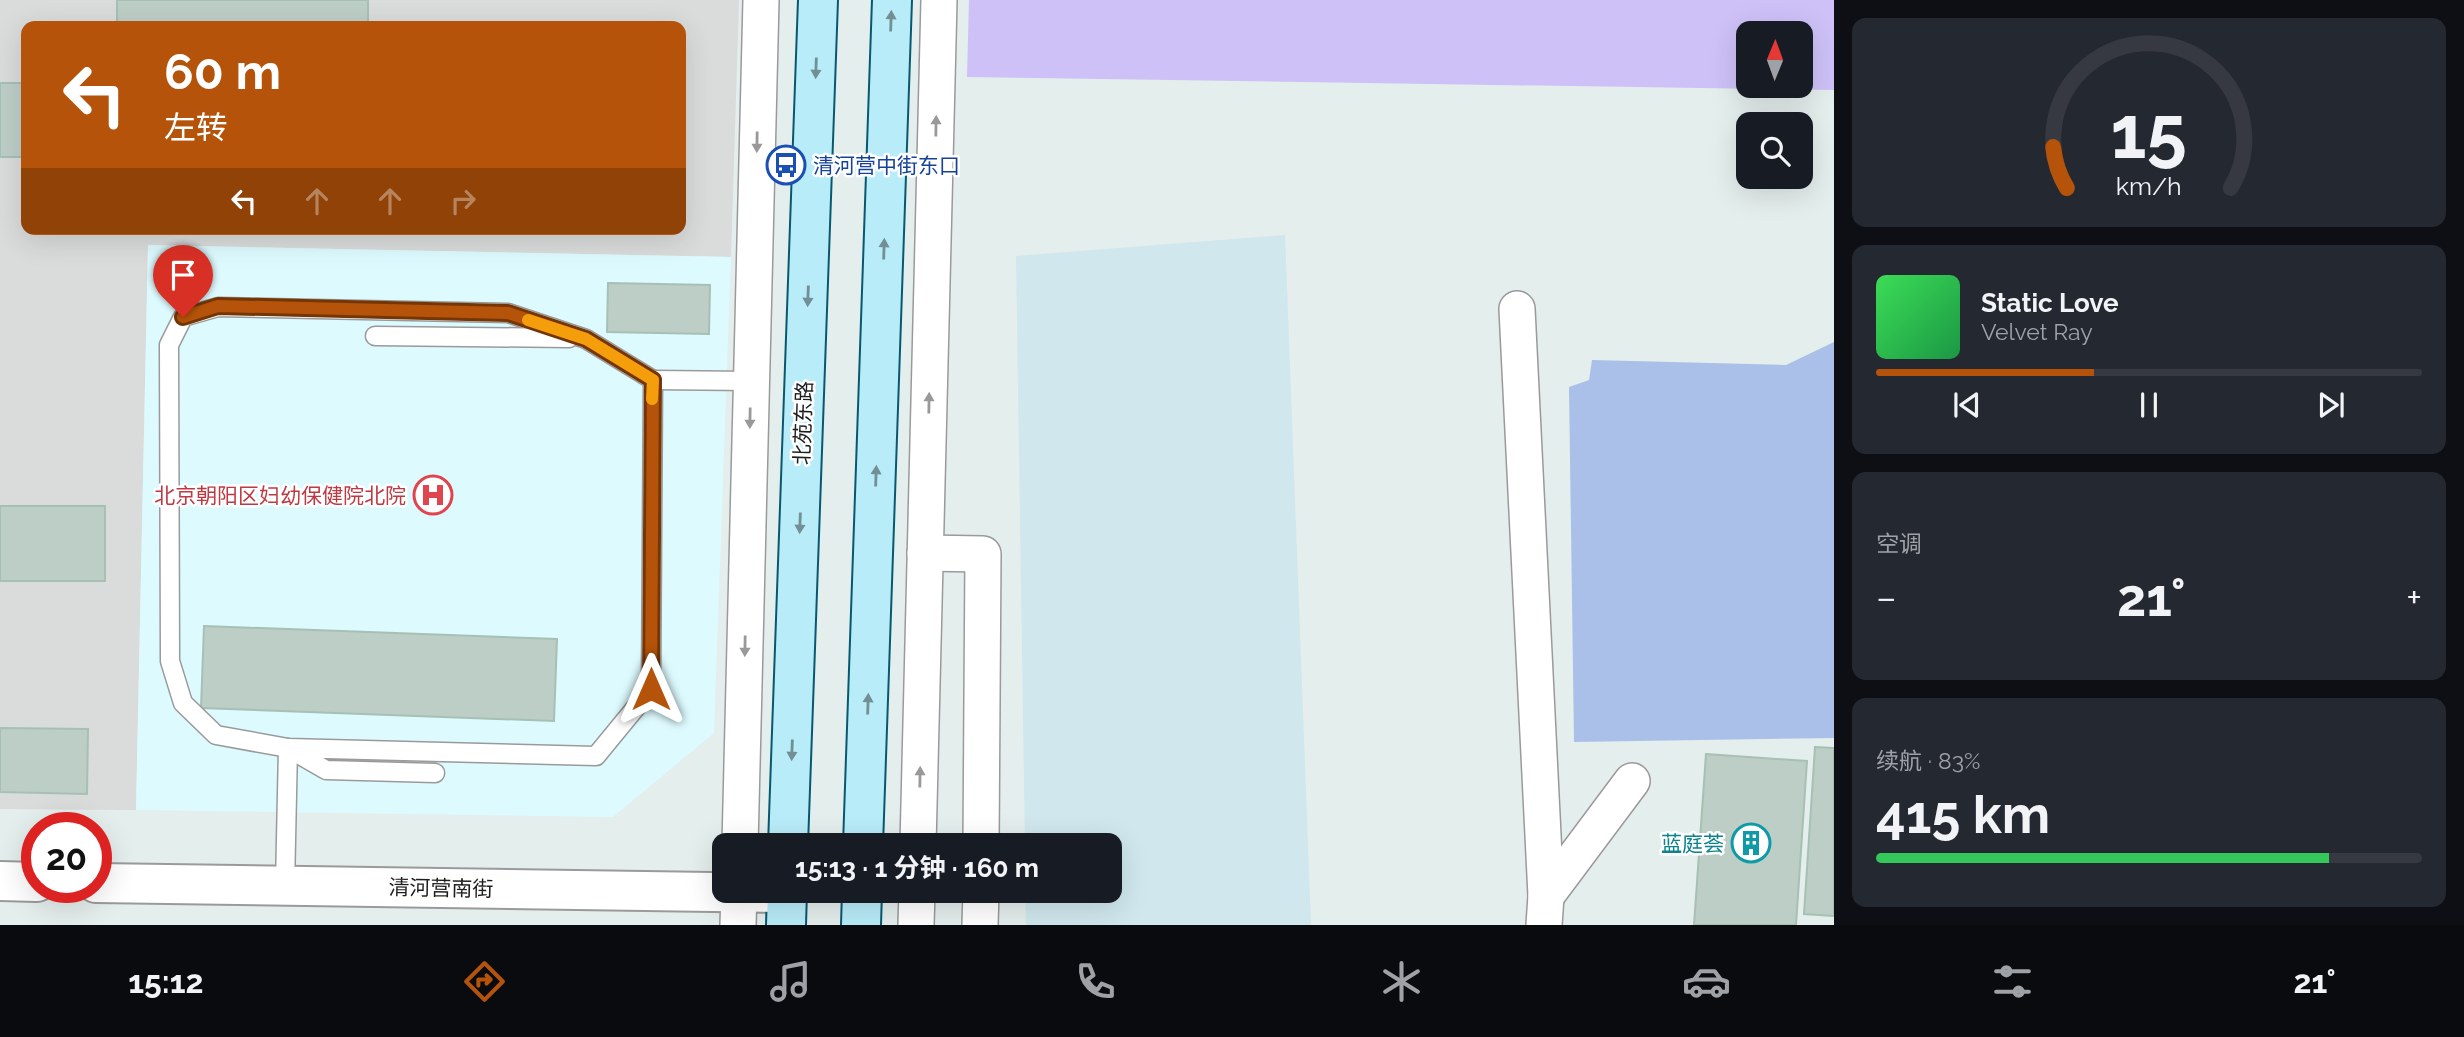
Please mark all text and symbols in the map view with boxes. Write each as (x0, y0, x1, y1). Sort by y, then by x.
one-way arrow (886, 10, 897, 32)
north arrow (1736, 21, 1813, 98)
map controls (1736, 21, 1813, 189)
text: 60 m (164, 43, 281, 100)
icon: left (49, 49, 140, 140)
one-way arrow (810, 57, 821, 79)
text: 15 (2111, 91, 2187, 176)
text: 左转 (164, 109, 228, 146)
button: search (1736, 112, 1813, 189)
one-way arrow (930, 115, 941, 137)
one-way arrow (752, 131, 763, 153)
bus stop icon: 清河营中街东口 (765, 144, 807, 186)
place label: 清河营中街东口 (813, 153, 960, 178)
text: km/h (2116, 171, 2182, 201)
icon: left (225, 182, 263, 220)
icon: ahead (298, 182, 336, 220)
icon: ahead (371, 182, 409, 220)
icon: right (444, 182, 482, 220)
one-way arrow (878, 238, 889, 260)
pin (153, 245, 213, 317)
icon: arrive (164, 256, 202, 294)
one-way arrow (802, 285, 813, 307)
text: Static Love (1981, 288, 2119, 318)
text: Velvet Ray (1981, 318, 2093, 345)
street label: 北苑东路 (789, 381, 817, 465)
icon: previous (1948, 386, 1986, 424)
icon: pause (2130, 386, 2168, 424)
icon: next (2312, 386, 2350, 424)
one-way arrow (923, 391, 934, 413)
one-way arrow (745, 407, 756, 429)
one-way arrow (870, 465, 881, 487)
hospital icon: 北京朝阳区妇幼保健院北院 (412, 474, 454, 516)
place label: 北京朝阳区妇幼保健院北院 (154, 483, 406, 508)
one-way arrow (794, 512, 805, 534)
text: 空调 (1876, 530, 1922, 557)
text: 21° (2117, 567, 2186, 628)
text: − (1876, 575, 1896, 620)
text: + (2406, 575, 2422, 620)
one-way arrow (739, 635, 750, 657)
position arrow (614, 652, 688, 726)
one-way arrow (863, 692, 874, 714)
one-way arrow (786, 740, 797, 762)
text: 续航 · 83% (1876, 747, 1980, 774)
one-way arrow (914, 766, 925, 788)
text: 415 km (1876, 784, 2050, 845)
speed limit sign: 20 (21, 812, 112, 903)
building icon: 蓝庭荟 (1730, 822, 1772, 864)
place label: 蓝庭荟 (1661, 831, 1724, 856)
text: 15:13 · 1 分钟 · 160 m (795, 853, 1039, 883)
street label: 清河营南街 (388, 875, 494, 901)
icon: directions (460, 957, 509, 1006)
icon: music (766, 957, 815, 1006)
icon: phone (1071, 957, 1120, 1006)
icon: climate (1377, 957, 1426, 1006)
icon: car (1682, 957, 1731, 1006)
icon: filters (1988, 957, 2037, 1006)
text: 15:12 (128, 963, 204, 1000)
text: 21° (2293, 963, 2336, 1000)

